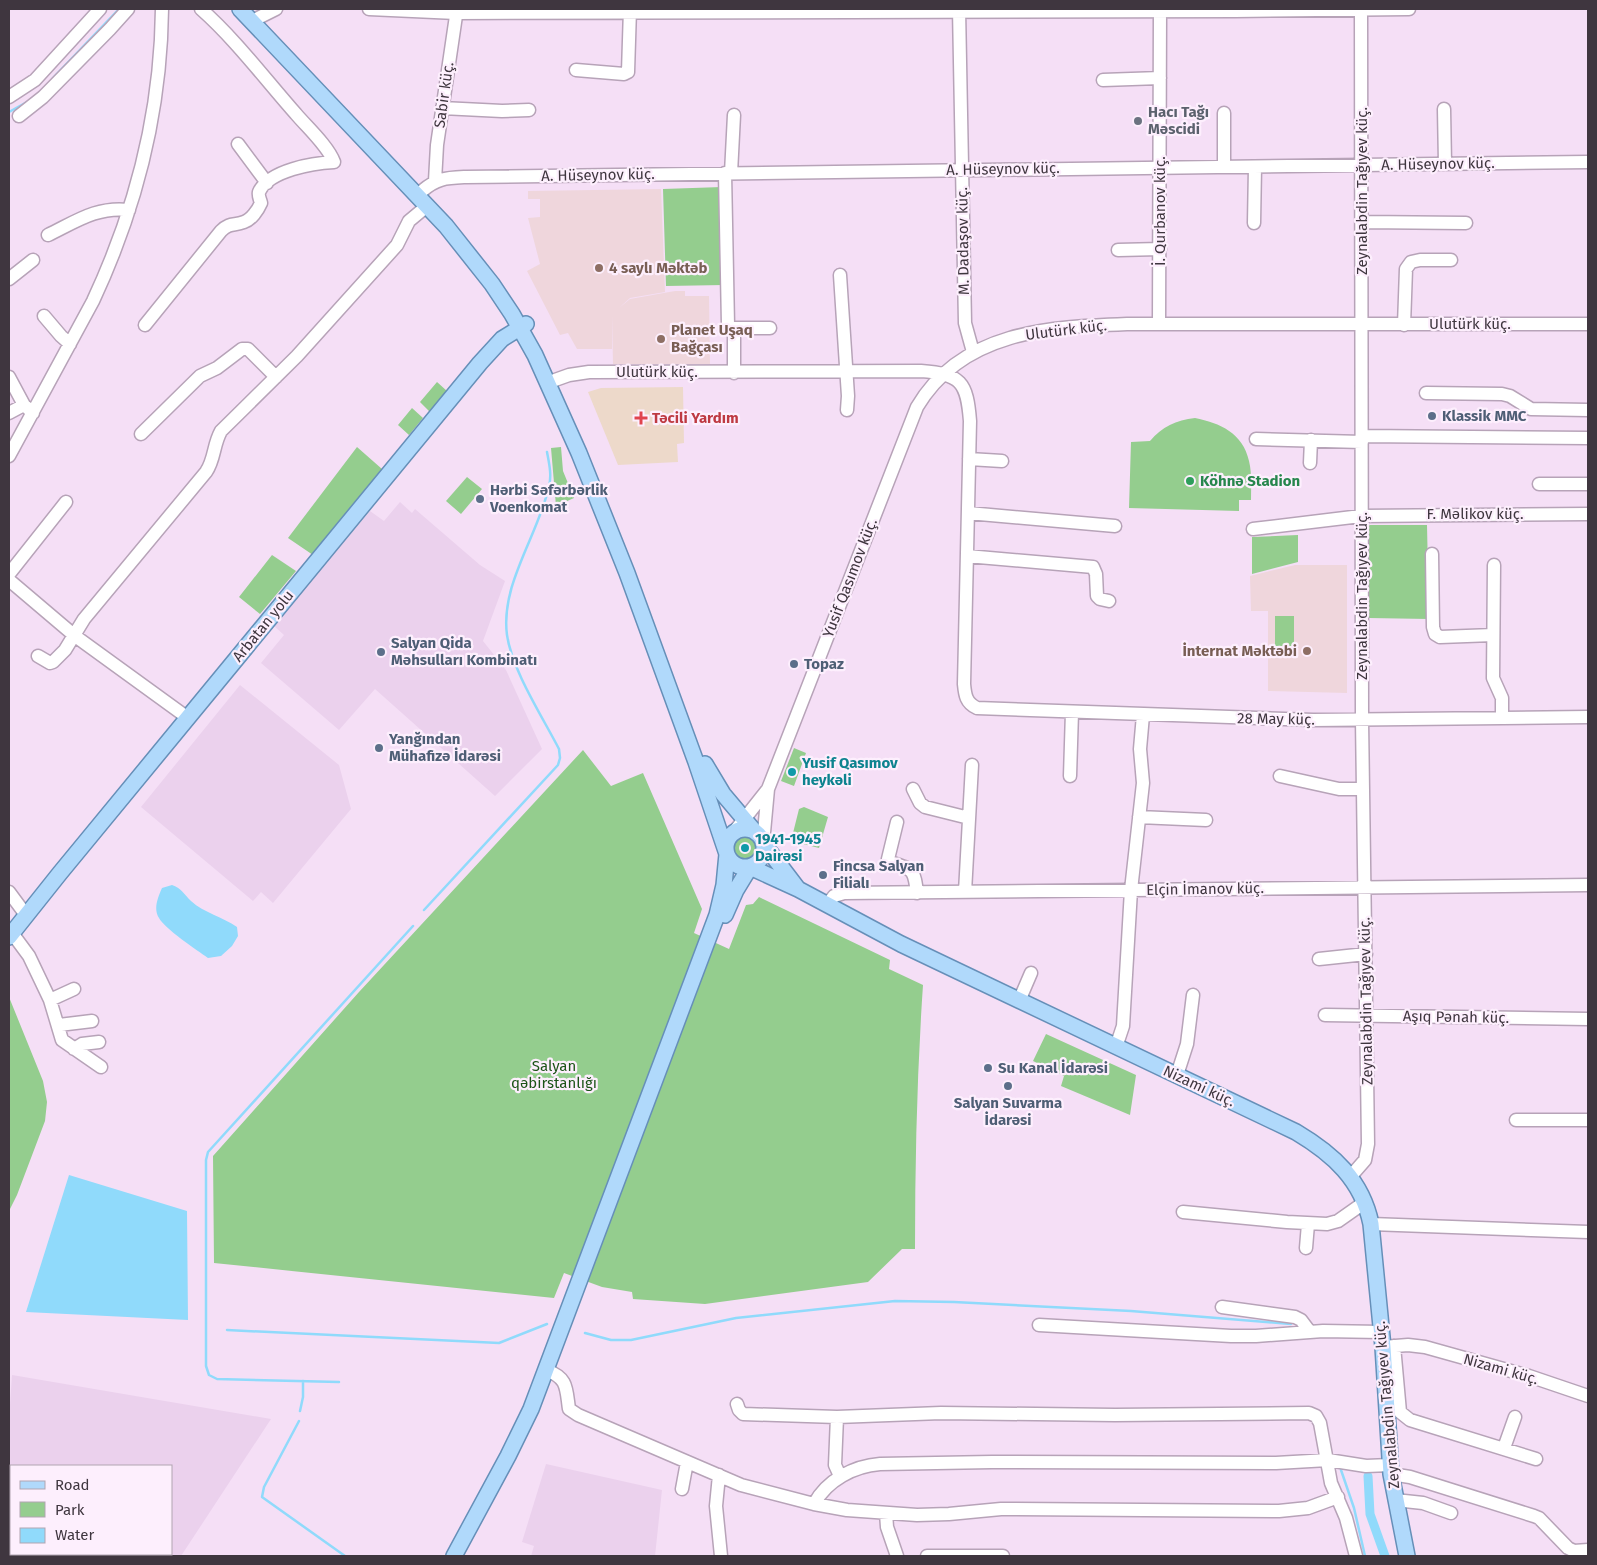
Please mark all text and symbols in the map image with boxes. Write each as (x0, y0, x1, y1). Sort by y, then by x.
street label: Sabir küç. (430, 61, 458, 129)
place label: Hacı Tağı Məscidi (1148, 103, 1209, 138)
street label: Zeynalabdin Tağıyev küç. (1353, 107, 1371, 275)
marker: Hacı Tağı Məscidi (1132, 115, 1144, 127)
street label: A. Hüseynov küç. (1381, 154, 1495, 174)
street label: İ. Qurbanov küç. (1151, 156, 1169, 266)
street label: A. Hüseynov küç. (946, 159, 1060, 179)
street label: A. Hüseynov küç. (541, 165, 655, 185)
street label: M. Dadaşov küç. (953, 187, 973, 295)
place label: 4 saylı Məktəb (609, 259, 707, 277)
marker: 4 saylı Məktəb (593, 262, 605, 274)
street label: Ulutürk küç. (1429, 315, 1511, 333)
street label: Ulutürk küç. (1024, 316, 1108, 344)
place label: Planet Uşaq Bağçası (671, 321, 753, 357)
marker: Planet Uşaq Bağçası (655, 333, 667, 345)
street label: Ulutürk küç. (616, 363, 698, 381)
place label: Klassik MMC (1442, 407, 1527, 425)
place label: Təcili Yardım (652, 409, 739, 427)
marker: Klassik MMC (1426, 410, 1438, 422)
marker: Təcili Yardım (634, 411, 648, 425)
place label: Köhnə Stadion (1200, 472, 1300, 490)
marker: Köhnə Stadion (1184, 475, 1196, 487)
place label: Hərbi Səfərbərlik Voenkomat (489, 481, 609, 516)
marker: Hərbi Səfərbərlik Voenkomat (474, 493, 486, 505)
street label: F. Məlikov küç. (1426, 505, 1524, 523)
street label: Zeynalabdin Tağıyev küç. (1353, 512, 1371, 680)
street label: Yusif Qasımov küç. (819, 516, 881, 640)
street label: Arbatan yolu (229, 587, 297, 665)
place label: Salyan Qida Məhsulları Kombinatı (391, 634, 537, 669)
place label: İnternat Məktəbi (1182, 642, 1297, 660)
marker: İnternat Məktəbi (1301, 645, 1313, 657)
marker: Salyan Qida Məhsulları Kombinatı (375, 646, 387, 658)
place label: Topaz (804, 655, 844, 673)
marker: Topaz (788, 658, 800, 670)
street label: 28 May küç. (1237, 709, 1315, 729)
place label: Yanğından Mühafizə İdarəsi (388, 730, 501, 765)
marker: Yanğından Mühafizə İdarəsi (373, 742, 385, 754)
place label: Yusif Qasımov heykəli (801, 754, 898, 789)
marker: Yusif Qasımov heykəli (786, 766, 798, 778)
place label: 1941-1945 Dairəsi (755, 830, 821, 865)
marker: 1941-1945 Dairəsi (739, 842, 751, 854)
place label: Fincsa Salyan Filialı (833, 857, 924, 892)
marker: Fincsa Salyan Filialı (817, 869, 829, 881)
street label: Elçin İmanov küç. (1146, 879, 1264, 899)
street label: Zeynalabdin Tağıyev küç. (1356, 917, 1376, 1085)
street label: Aşıq Pənah küç. (1403, 1007, 1509, 1027)
park label: Salyan qəbirstanlığı (511, 1057, 597, 1092)
place label: Su Kanal İdarəsi (998, 1059, 1108, 1077)
marker: Su Kanal İdarəsi (982, 1062, 994, 1074)
street label: Nizami küç. (1160, 1062, 1238, 1110)
marker: Salyan Suvarma İdarəsi (1002, 1080, 1014, 1092)
place label: Salyan Suvarma İdarəsi (954, 1094, 1062, 1129)
street label: Zeynalabdin Tağıyev küç. (1371, 1320, 1403, 1490)
street label: Nizami küç. (1461, 1350, 1541, 1388)
legend (10, 1465, 172, 1555)
text: Road (55, 1476, 90, 1494)
text: Park (55, 1501, 85, 1519)
text: Water (55, 1526, 94, 1544)

